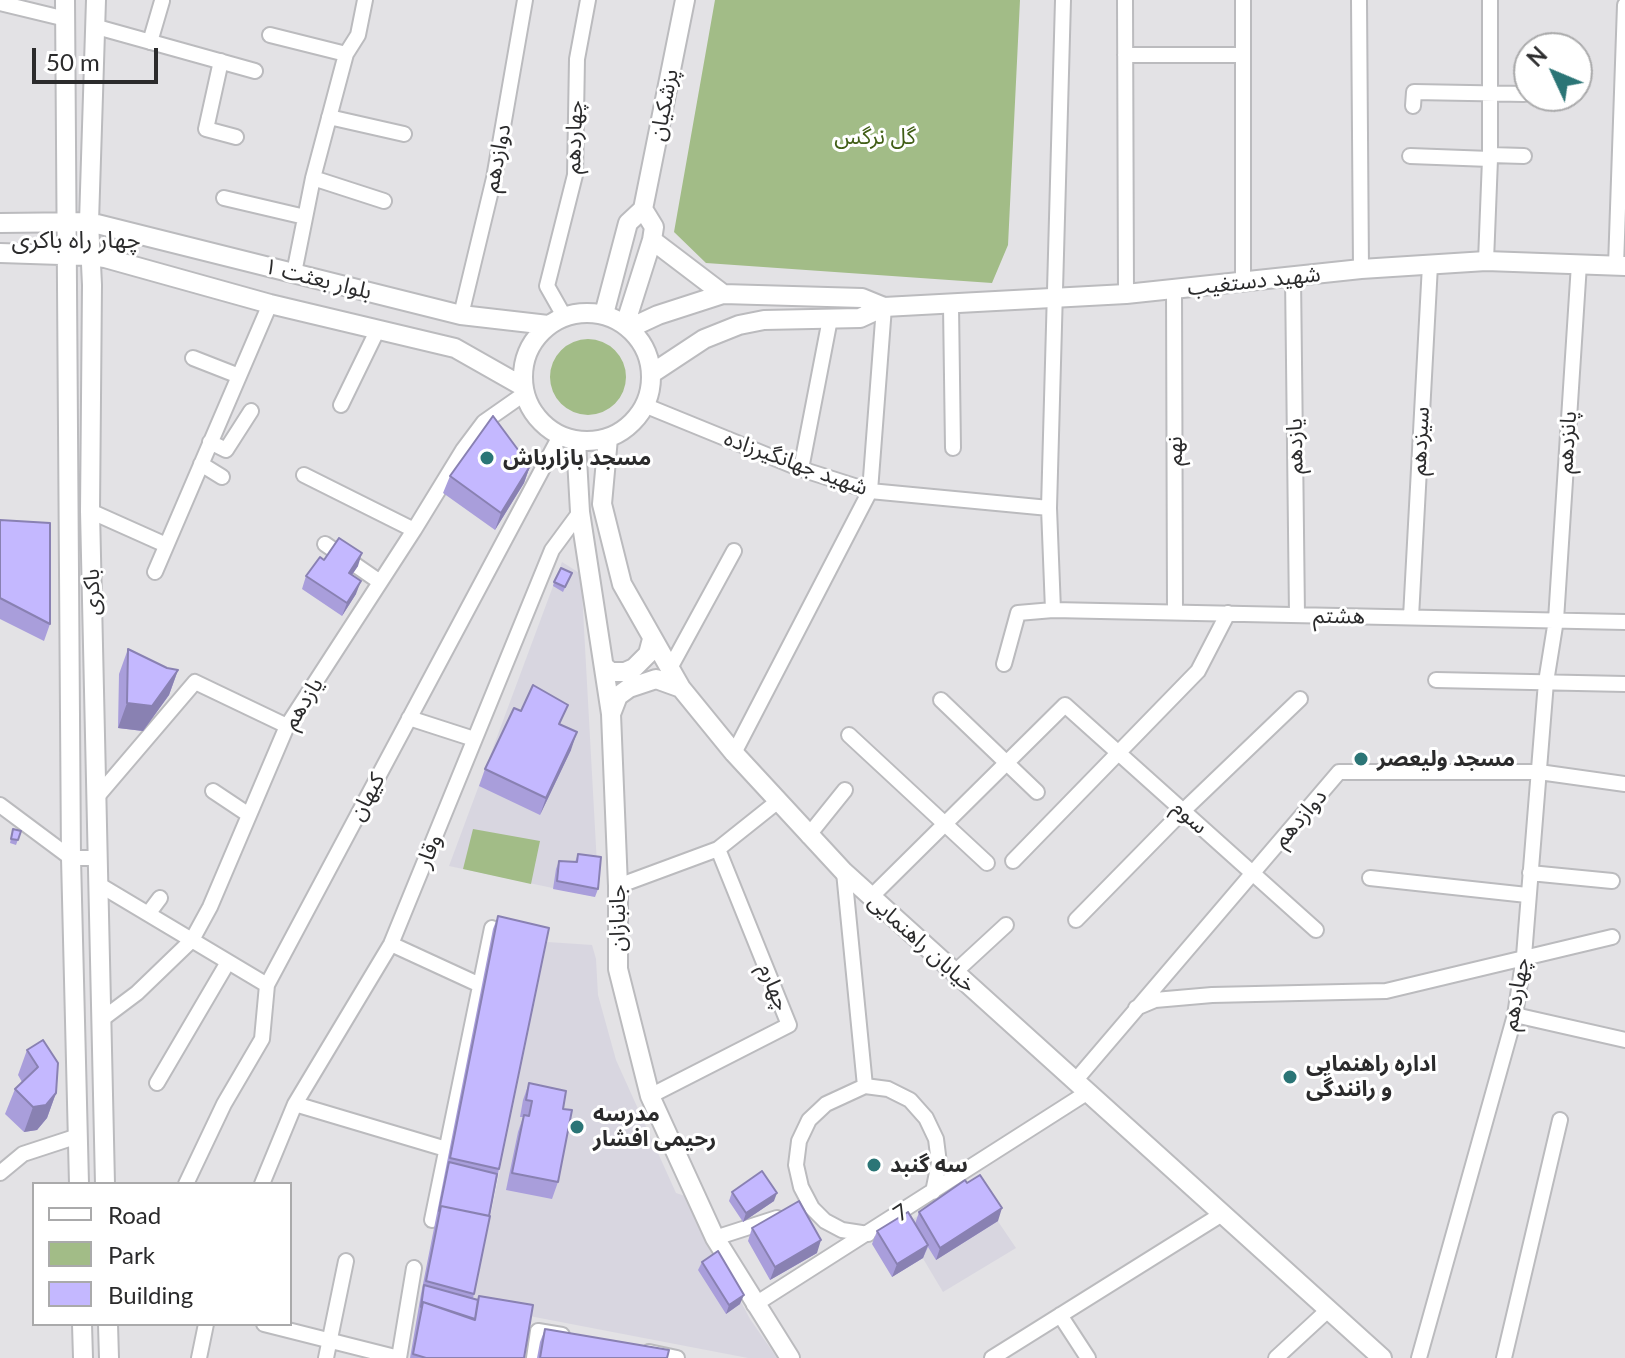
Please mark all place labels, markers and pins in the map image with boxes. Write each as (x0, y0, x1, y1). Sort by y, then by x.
place label: مسجد بازارباش (503, 445, 651, 471)
marker: مسجد بازارباش (478, 449, 496, 467)
place label: مسجد ولیعصر (1377, 746, 1515, 772)
marker: مسجد ولیعصر (1352, 750, 1370, 768)
place label: اداره راهنمایی و رانندگی (1306, 1051, 1436, 1102)
marker: اداره راهنمایی و رانندگی (1281, 1068, 1299, 1086)
place label: مدرسه رحیمی افشار (593, 1101, 716, 1152)
marker: مدرسه رحیمی افشار (568, 1118, 586, 1136)
place label: سه گنبد (890, 1152, 968, 1178)
marker: سه گنبد (865, 1156, 883, 1174)

